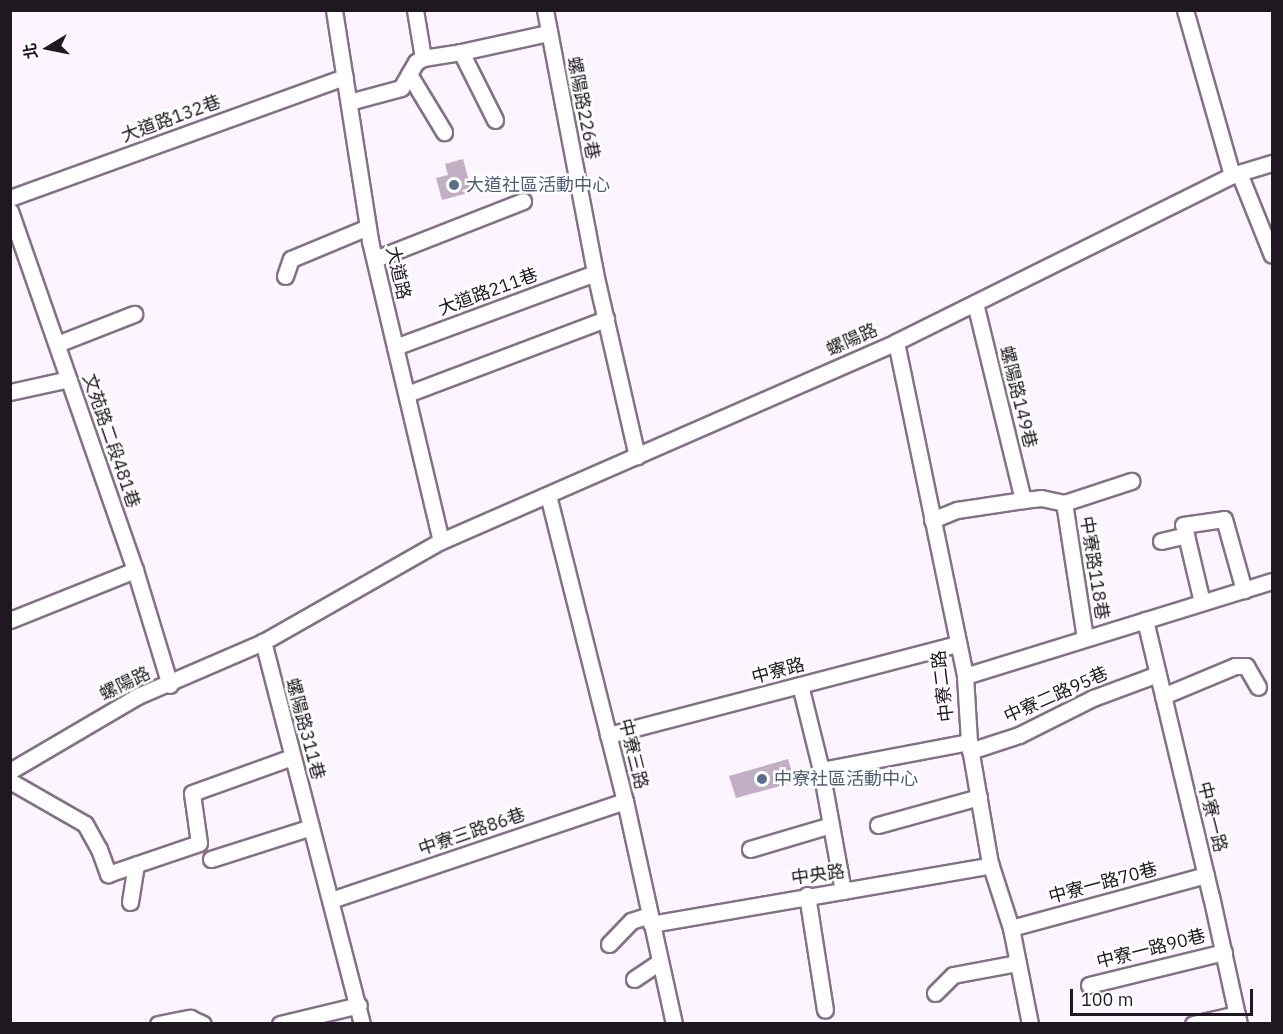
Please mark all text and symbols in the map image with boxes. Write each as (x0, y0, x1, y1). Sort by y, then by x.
north arrow (18, 18, 78, 78)
text: 北 (19, 42, 42, 61)
street label: 螺陽路226巷 (562, 55, 604, 161)
street label: 大道路132巷 (118, 91, 224, 147)
place label: 大道社區活動中心 (466, 174, 610, 196)
marker: 大道社區活動中心 (447, 178, 461, 192)
street label: 大道路 (381, 244, 415, 302)
street label: 大道路211巷 (435, 264, 541, 320)
street label: 螺陽路 (823, 319, 881, 361)
street label: 螺陽路149巷 (995, 344, 1041, 450)
street label: 文苑路二段481巷 (78, 371, 144, 511)
street label: 中寮路118巷 (1075, 515, 1113, 621)
street label: 中寮二路 (928, 649, 958, 723)
street label: 中寮路 (749, 654, 807, 688)
street label: 螺陽路 (96, 662, 154, 706)
street label: 中寮二路95巷 (1001, 662, 1111, 728)
street label: 螺陽路311巷 (281, 676, 329, 782)
street label: 中寮三路 (614, 716, 652, 792)
place label: 中寮社區活動中心 (774, 768, 918, 790)
marker: 中寮社區活動中心 (755, 772, 769, 786)
street label: 中寮一路 (1193, 779, 1231, 855)
street label: 中寮三路86巷 (416, 804, 528, 860)
street label: 中寮一路70巷 (1046, 858, 1160, 908)
street label: 中央路 (790, 861, 846, 889)
street label: 中寮一路90巷 (1094, 925, 1208, 973)
scale bar (1073, 977, 1256, 1015)
text: 100 m (1081, 988, 1133, 1011)

